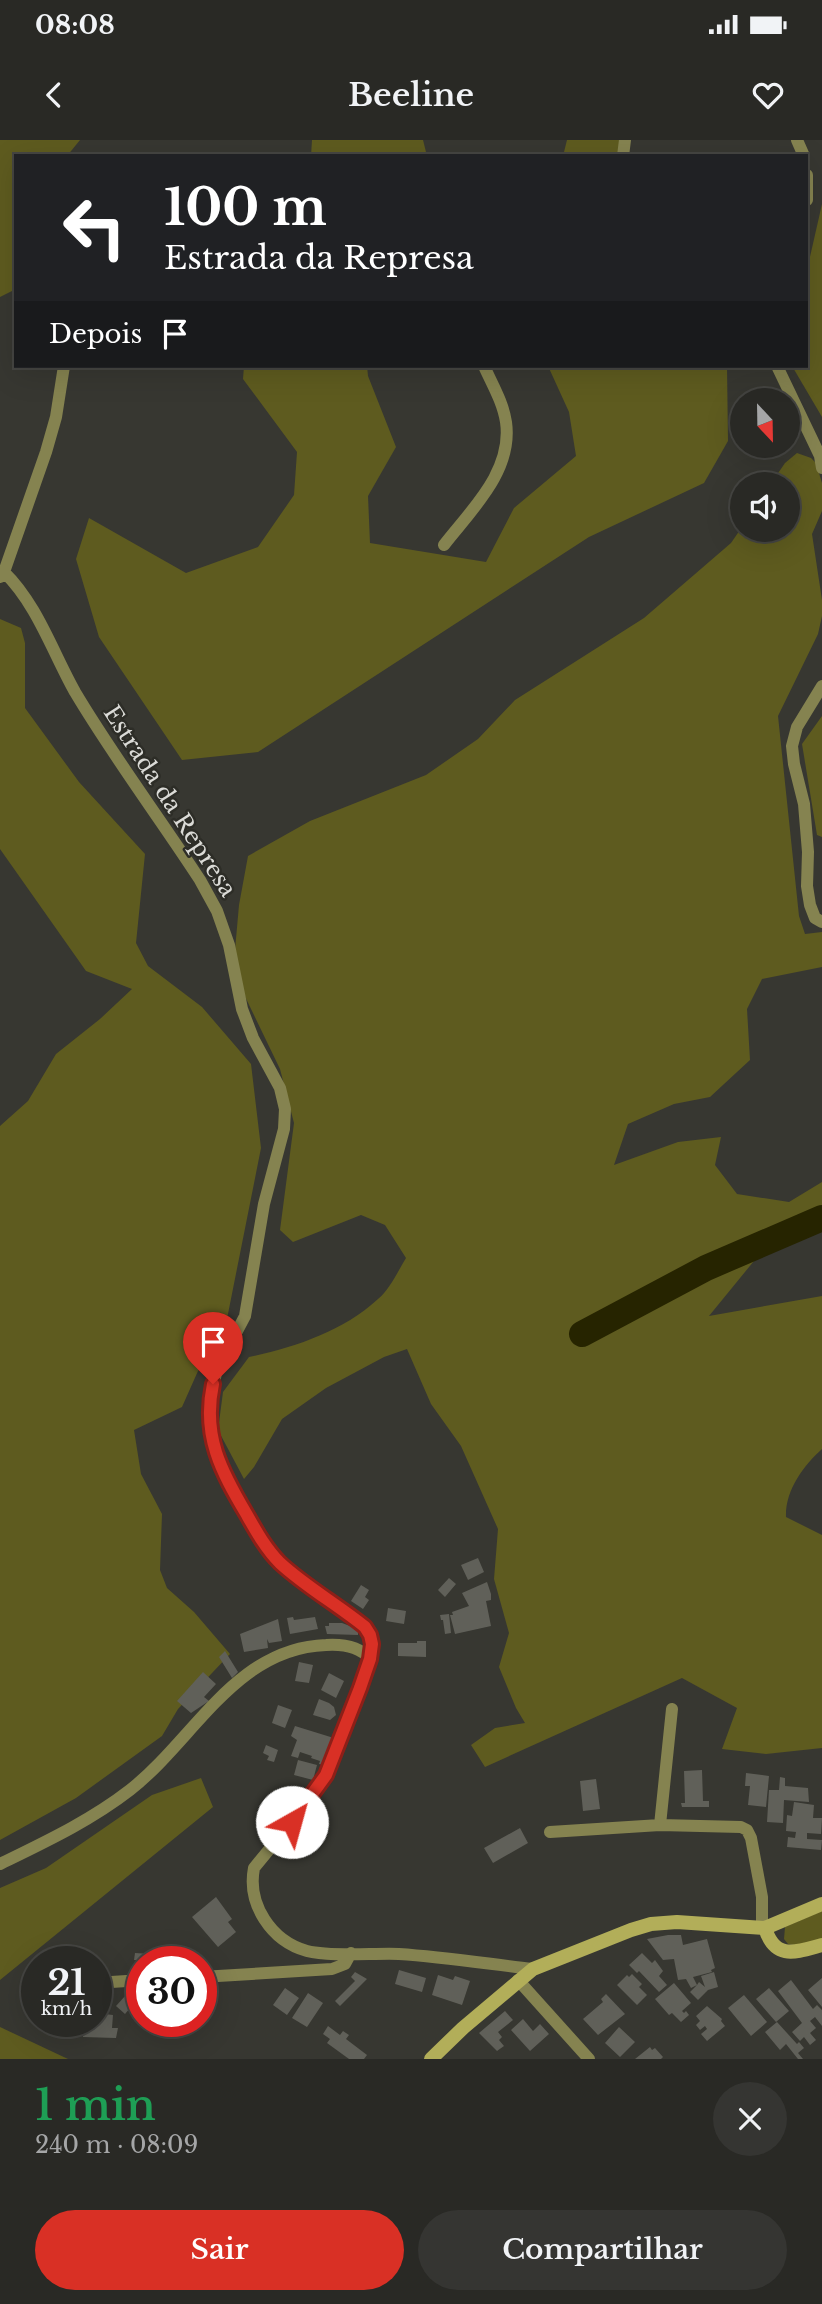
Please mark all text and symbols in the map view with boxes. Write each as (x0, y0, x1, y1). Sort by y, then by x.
text: 08:08 (35, 9, 115, 41)
text: Beeline (348, 75, 474, 115)
icon: back (35, 76, 73, 114)
icon: heart (749, 76, 787, 114)
text: 100 m (164, 177, 327, 238)
icon: left (49, 182, 140, 273)
text: Estrada da Represa (164, 238, 474, 278)
icon: arrive (156, 315, 194, 353)
text: Depois (49, 318, 142, 350)
north arrow (730, 388, 800, 458)
map controls (730, 388, 800, 542)
button: sound (730, 472, 800, 542)
street label: Estrada da Represa (98, 700, 243, 902)
pin (183, 1312, 243, 1384)
icon: arrive (194, 1323, 232, 1361)
position arrow (255, 1785, 329, 1859)
speed limit sign: 30 (126, 1946, 217, 2037)
text: 21 (47, 1961, 86, 2004)
text: km/h (41, 1998, 92, 2020)
text: 1 min (35, 2079, 156, 2131)
button: close (713, 2082, 787, 2156)
text: 240 m · 08:09 (35, 2131, 198, 2159)
button: Sair (35, 2210, 404, 2290)
button: Compartilhar (418, 2210, 787, 2290)

